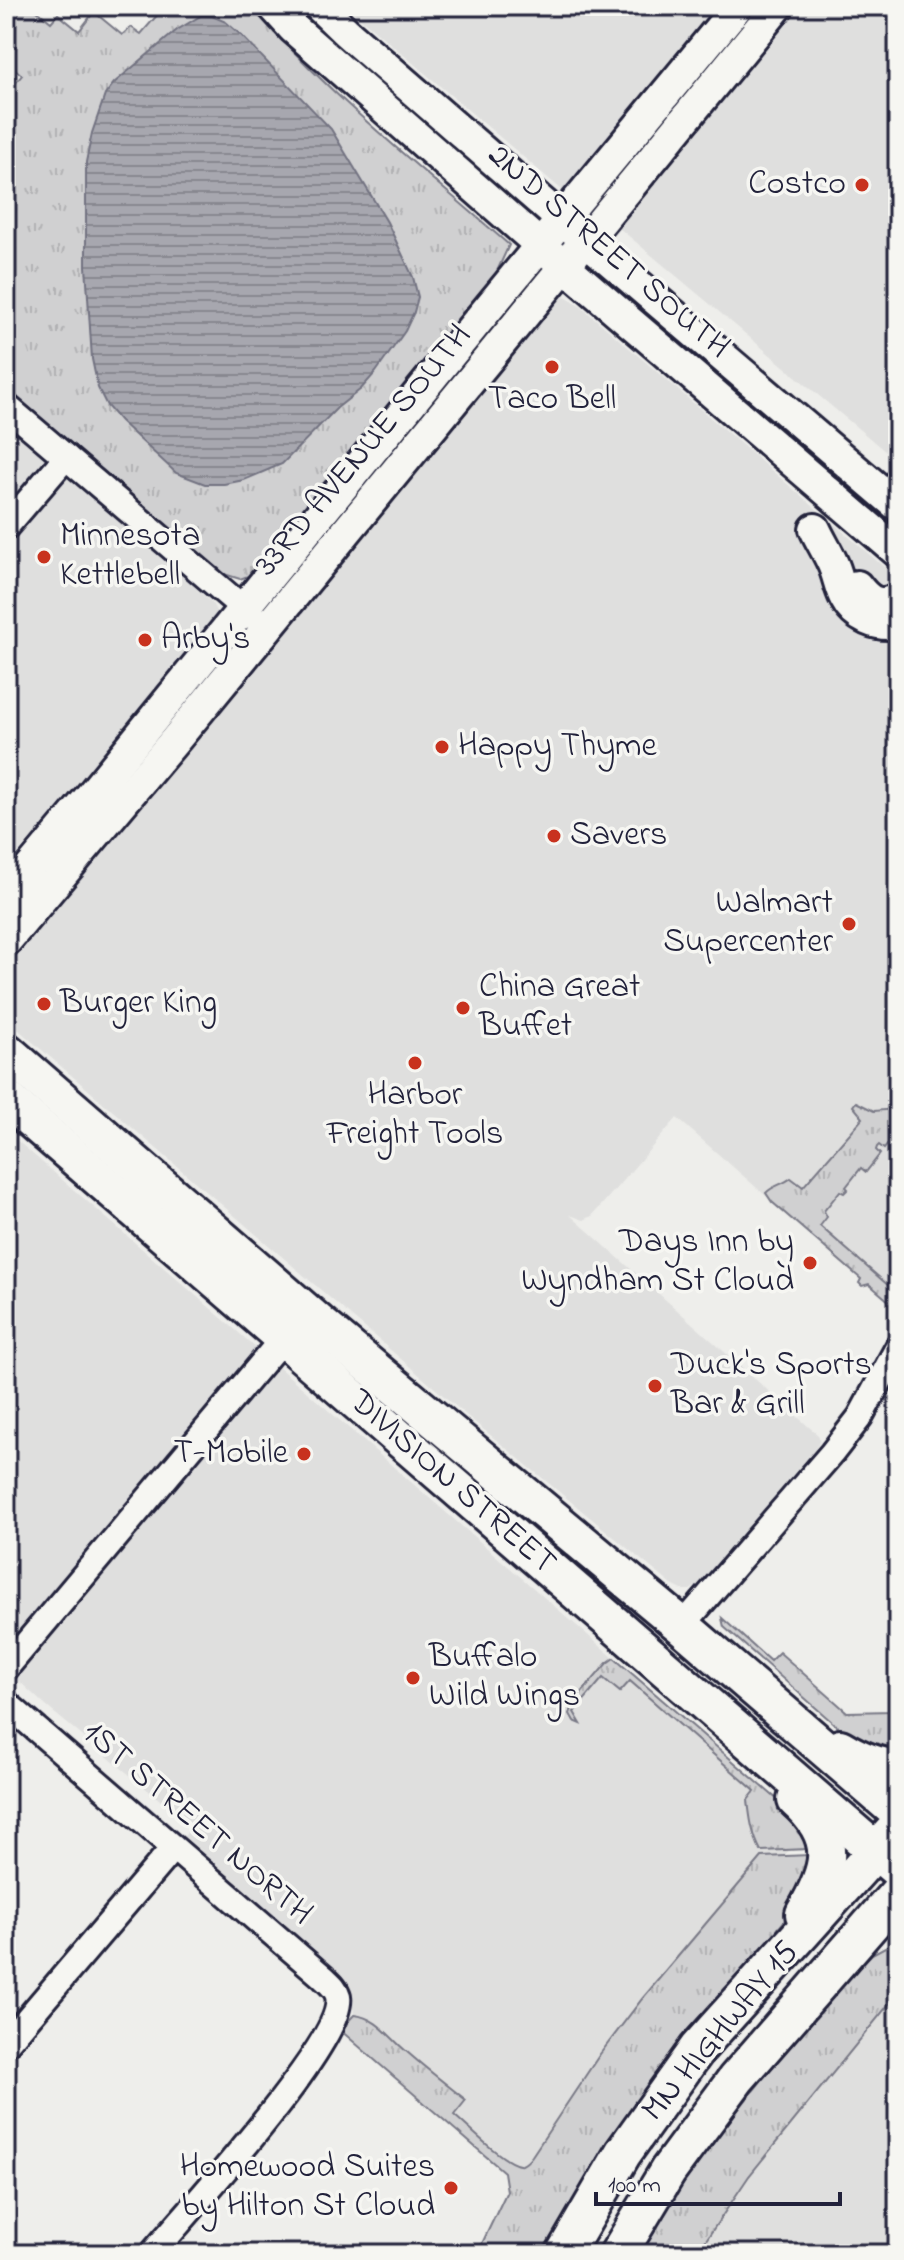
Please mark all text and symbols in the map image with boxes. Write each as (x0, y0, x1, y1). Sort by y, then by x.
street label: 2ND STREET SOUTH (476, 132, 740, 372)
place label: Costco (748, 160, 846, 210)
marker: Costco (853, 176, 871, 194)
street label: 33RD AVENUE SOUTH (243, 314, 485, 588)
marker: Taco Bell (543, 358, 561, 376)
place label: Taco Bell (488, 375, 616, 425)
place label: Minnesota Kettlebell (60, 512, 200, 601)
marker: Minnesota Kettlebell (35, 548, 53, 566)
place label: Arby's (161, 615, 250, 665)
marker: Arby's (136, 631, 154, 649)
place label: Happy Thyme (458, 722, 657, 772)
marker: Happy Thyme (433, 738, 451, 756)
place label: Savers (570, 811, 667, 861)
marker: Savers (545, 827, 563, 845)
place label: Walmart Supercenter (663, 879, 833, 968)
marker: Walmart Supercenter (840, 915, 858, 933)
place label: China Great Buffet (478, 963, 640, 1052)
place label: Burger King (59, 979, 217, 1029)
marker: Burger King (35, 995, 53, 1013)
marker: China Great Buffet (454, 999, 472, 1017)
marker: Harbor Freight Tools (406, 1054, 424, 1072)
place label: Harbor Freight Tools (326, 1071, 503, 1160)
place label: Days Inn by Wyndham St Cloud (521, 1218, 794, 1307)
marker: Days Inn by Wyndham St Cloud (801, 1254, 819, 1272)
place label: Duck's Sports Bar & Grill (670, 1341, 872, 1430)
marker: Duck's Sports Bar & Grill (646, 1377, 664, 1395)
street label: DIVISION STREET (336, 1378, 567, 1588)
place label: T-Mobile (173, 1429, 289, 1479)
marker: T-Mobile (295, 1445, 313, 1463)
place label: Buffalo Wild Wings (428, 1633, 580, 1722)
marker: Buffalo Wild Wings (404, 1669, 422, 1687)
street label: 1ST STREET NORTH (71, 1710, 323, 1938)
street label: MN HIGHWAY 15 (630, 1931, 812, 2133)
place label: Homewood Suites by Hilton St Cloud (180, 2143, 435, 2232)
scale bar (596, 2156, 840, 2206)
text: 100 m (608, 2169, 661, 2204)
marker: Homewood Suites by Hilton St Cloud (442, 2179, 460, 2197)

